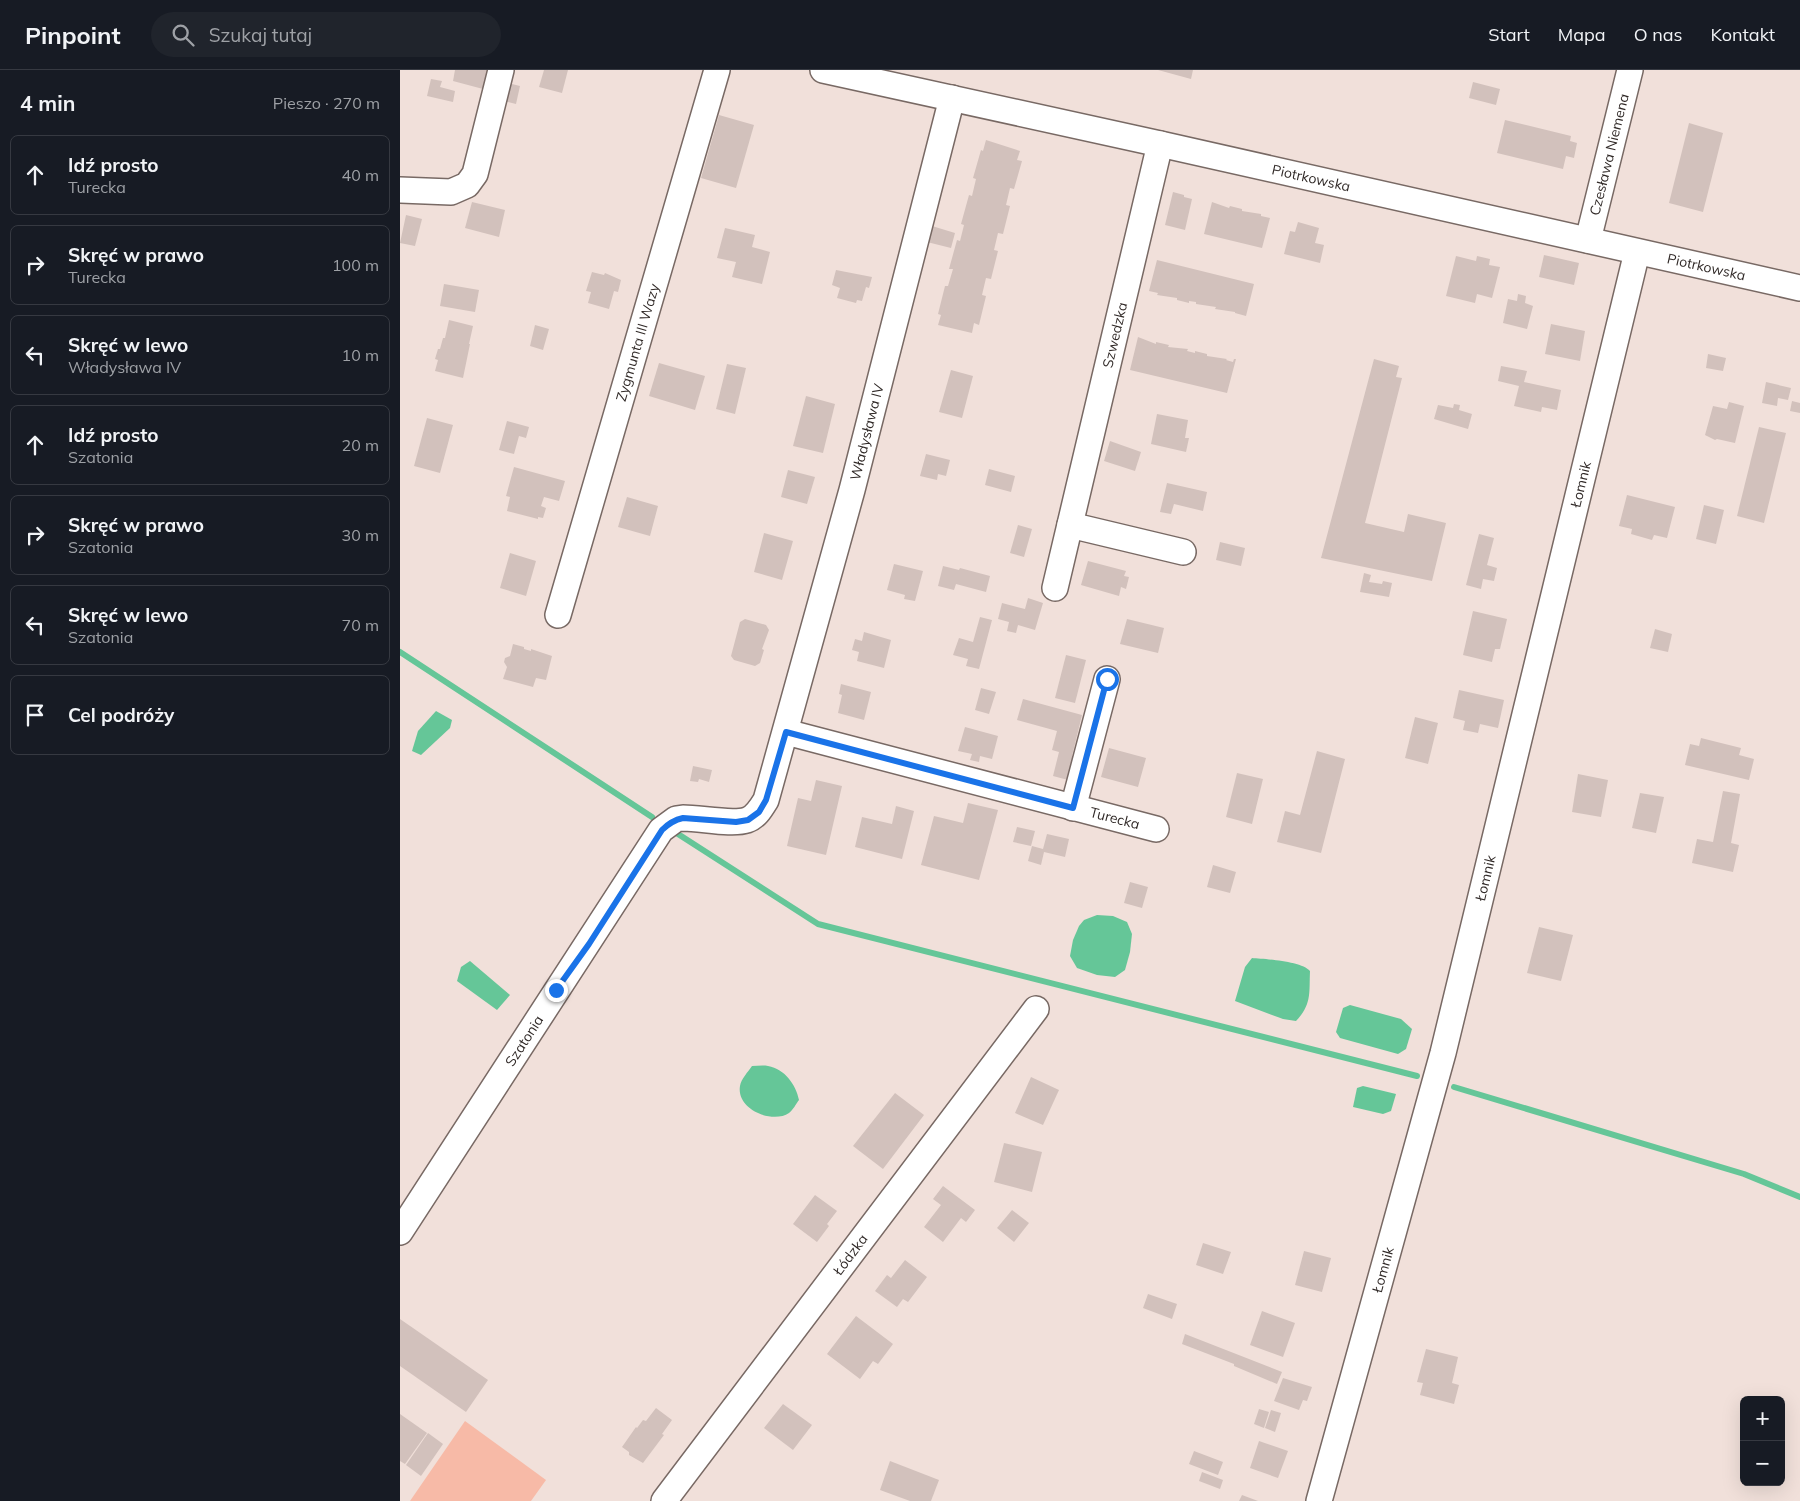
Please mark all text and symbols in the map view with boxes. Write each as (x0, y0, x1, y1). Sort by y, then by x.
search box (151, 12, 501, 57)
text: Pinpoint (25, 20, 121, 50)
icon: search (169, 21, 197, 49)
text: Szukaj tutaj (209, 23, 312, 47)
text: Start (1488, 23, 1530, 46)
text: Mapa (1558, 23, 1606, 46)
text: O nas (1634, 23, 1683, 46)
text: Kontakt (1711, 23, 1775, 46)
text: 4 min (20, 90, 75, 116)
street label: Czesława Niemena (1585, 92, 1633, 217)
text: Pieszo · 270 m (273, 93, 380, 113)
text: Idź prosto (68, 153, 159, 177)
street label: Piotrkowska (1270, 160, 1352, 196)
icon: ahead (21, 161, 49, 189)
text: 40 m (342, 165, 379, 185)
text: Turecka (68, 177, 126, 197)
text: Skręć w prawo (68, 243, 204, 267)
street label: Piotrkowska (1665, 249, 1747, 284)
icon: right (21, 251, 49, 279)
text: 100 m (332, 255, 379, 275)
text: Turecka (68, 267, 126, 287)
street label: Zygmunta III Wazy (612, 281, 663, 403)
street label: Szwedzka (1098, 300, 1131, 370)
text: Skręć w lewo (68, 333, 188, 357)
icon: left (21, 341, 49, 369)
text: 10 m (342, 345, 379, 365)
text: Władysława IV (68, 357, 181, 377)
street label: Władysława IV (846, 381, 888, 482)
text: Idź prosto (68, 423, 159, 447)
icon: ahead (21, 431, 49, 459)
text: 20 m (342, 435, 379, 455)
text: Szatonia (68, 447, 133, 467)
street label: Łomnik (1566, 459, 1595, 510)
text: Skręć w prawo (68, 513, 204, 537)
icon: right (21, 521, 49, 549)
text: 30 m (342, 525, 379, 545)
text: Szatonia (68, 537, 133, 557)
text: Skręć w lewo (68, 603, 188, 627)
icon: left (21, 611, 49, 639)
text: 70 m (342, 615, 379, 635)
text: Szatonia (68, 627, 133, 647)
route start (1096, 668, 1119, 691)
icon: arrive (21, 701, 49, 729)
text: Cel podróży (68, 703, 174, 727)
street label: Turecka (1088, 803, 1142, 833)
street label: Łomnik (1471, 852, 1500, 904)
route end (545, 979, 568, 1002)
street label: Szatonia (501, 1012, 547, 1070)
street label: Łódzka (828, 1230, 872, 1279)
street label: Łomnik (1368, 1244, 1398, 1296)
map controls (1740, 1396, 1785, 1486)
button: + (1740, 1396, 1785, 1441)
button: − (1740, 1441, 1785, 1486)

